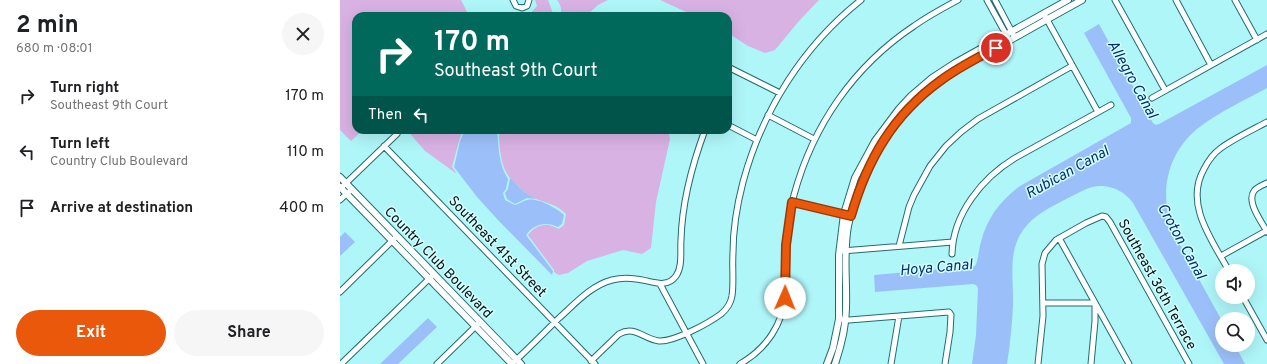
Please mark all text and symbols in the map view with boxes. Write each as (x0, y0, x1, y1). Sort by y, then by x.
text: 2 min (16, 11, 79, 41)
button: close (282, 13, 324, 55)
text: 170 m (434, 25, 510, 61)
icon: right (368, 28, 420, 80)
pin (979, 31, 1013, 65)
icon: arrive (985, 37, 1007, 59)
water label: Allegro Canal (1102, 37, 1162, 123)
text: 680 m · 08:01 (16, 41, 93, 57)
text: Southeast 9th Court (434, 60, 598, 83)
text: Turn right (50, 79, 119, 98)
icon: right (16, 85, 38, 107)
text: 170 m (285, 87, 324, 106)
text: Southeast 9th Court (50, 98, 168, 114)
icon: left (410, 104, 432, 126)
text: Then (368, 106, 402, 125)
text: Turn left (50, 135, 110, 154)
icon: left (16, 141, 38, 163)
water label: Rubican Canal (1023, 142, 1114, 204)
text: 110 m (287, 143, 324, 162)
text: Country Club Boulevard (50, 154, 188, 170)
street label: Southeast 41st Street (444, 193, 550, 301)
icon: arrive (16, 197, 38, 219)
text: Arrive at destination (50, 199, 193, 218)
text: 400 m (279, 199, 324, 218)
water label: Croton Canal (1152, 201, 1210, 284)
street label: Country Club Boulevard (380, 204, 496, 322)
street label: Southeast 36th Terrace (1114, 217, 1200, 353)
water label: Hoya Canal (899, 256, 974, 281)
map controls (1215, 264, 1255, 352)
button: sound (1215, 264, 1255, 304)
position arrow (764, 277, 806, 319)
button: Exit (16, 310, 166, 356)
button: Share (174, 310, 324, 356)
button: search (1215, 312, 1255, 352)

